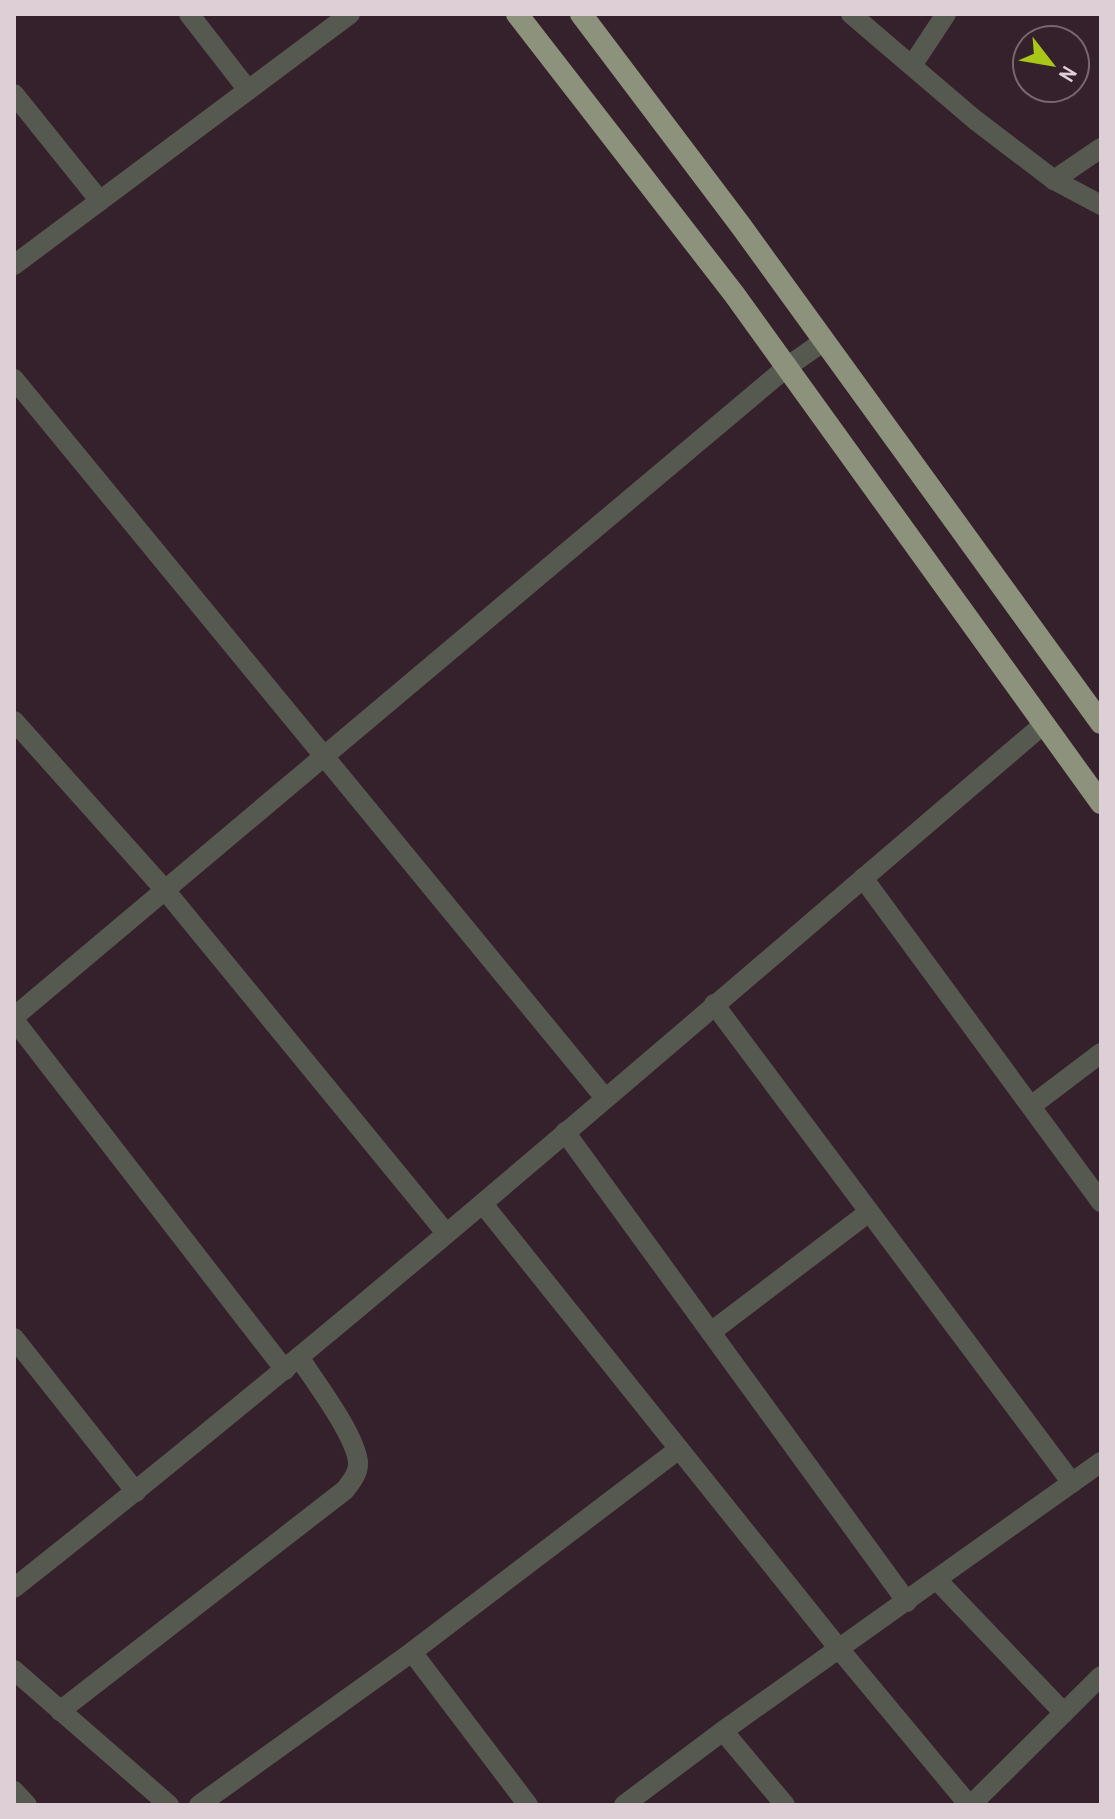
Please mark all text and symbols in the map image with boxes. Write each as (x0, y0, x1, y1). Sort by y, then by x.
north arrow (1011, 24, 1091, 104)
text: N (1052, 61, 1084, 88)

